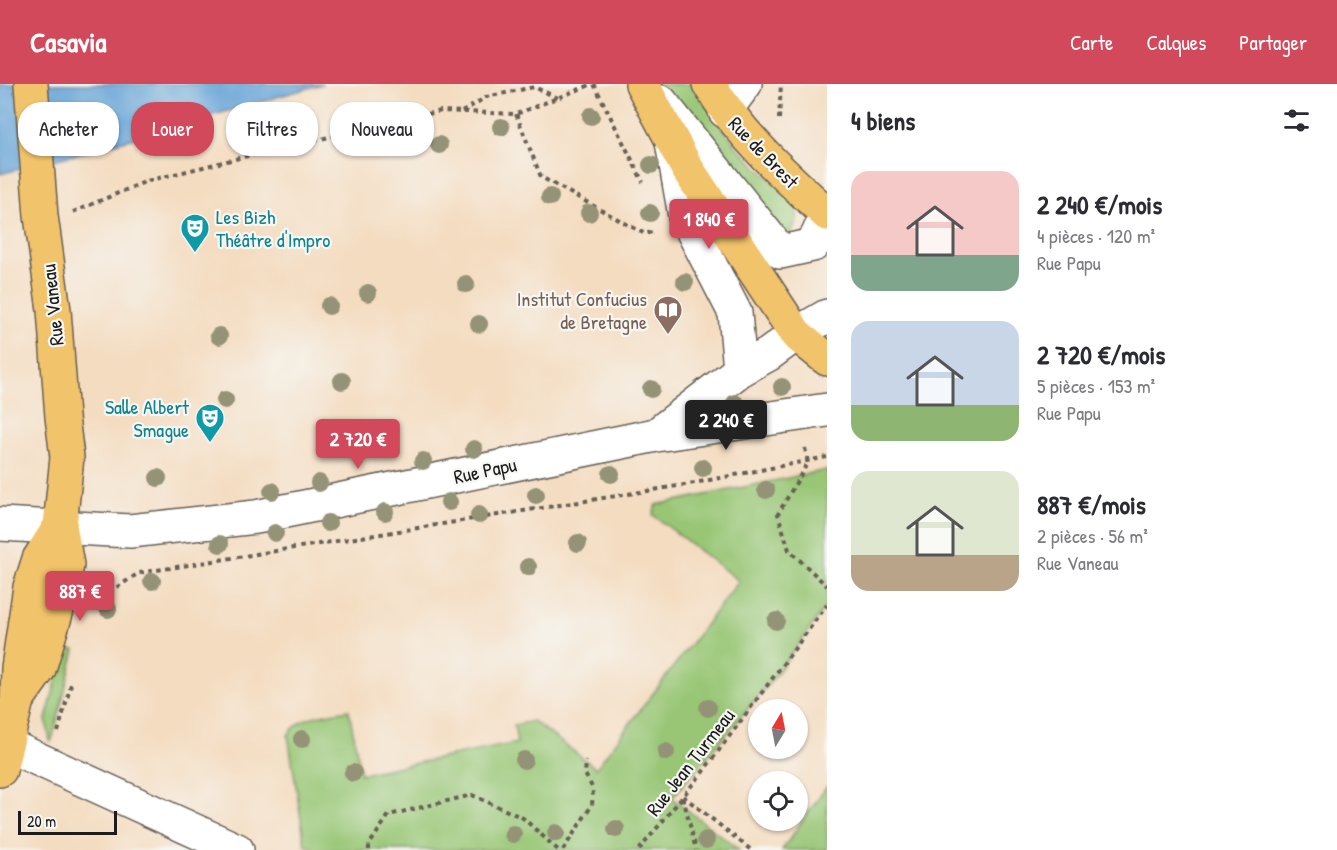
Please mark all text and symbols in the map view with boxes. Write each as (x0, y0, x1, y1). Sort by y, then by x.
text: Casavia (30, 23, 107, 61)
text: Carte (1070, 28, 1113, 57)
text: Calques (1146, 28, 1206, 57)
text: Partager (1239, 28, 1307, 57)
chip: Acheter (18, 102, 119, 156)
chip: Louer (131, 102, 214, 156)
chip: Filtres (226, 102, 318, 156)
chip: Nouveau (330, 102, 434, 156)
text: 4 biens (851, 103, 915, 138)
icon: filters (1280, 104, 1313, 137)
street label: Rue de Brest (723, 110, 806, 195)
text: 2 240 €/mois (1037, 187, 1162, 222)
icon: home (899, 195, 971, 267)
pin: 1 840 € (654, 199, 764, 250)
place label: Les Bizh Théâtre d'Impro (216, 203, 330, 253)
text: 1 840 € (683, 205, 735, 232)
theatre icon: Les Bizh Théâtre d'Impro (179, 212, 211, 254)
text: 4 pièces · 120 m² (1037, 222, 1155, 249)
text: Rue Papu (1037, 249, 1101, 276)
street label: Rue Vaneau (34, 263, 70, 347)
place label: Institut Confucius de Bretagne (517, 285, 647, 335)
library icon: Institut Confucius de Bretagne (652, 294, 684, 336)
text: 2 720 €/mois (1037, 337, 1165, 372)
icon: home (899, 345, 971, 417)
text: 5 pièces · 153 m² (1037, 372, 1155, 399)
place label: Salle Albert Smague (105, 393, 190, 443)
text: Rue Papu (1037, 399, 1101, 426)
pin: 2 240 € (671, 400, 781, 451)
theatre icon: Salle Albert Smague (194, 402, 226, 444)
text: 2 240 € (699, 406, 753, 433)
pin: 2 720 € (303, 419, 413, 470)
text: 2 720 € (330, 425, 386, 452)
street label: Rue Papu (451, 450, 519, 490)
text: 887 €/mois (1037, 487, 1146, 522)
icon: home (899, 495, 971, 567)
text: 2 pièces · 56 m² (1037, 522, 1148, 549)
text: Rue Vaneau (1037, 549, 1119, 576)
pin: 887 € (38, 571, 122, 622)
text: 887 € (59, 577, 101, 604)
north arrow (748, 699, 808, 759)
map controls (748, 699, 808, 831)
street label: Rue Jean Turmeau (640, 703, 740, 821)
button: locate (748, 771, 808, 831)
scale bar (18, 808, 117, 836)
text: 20 m (27, 810, 56, 832)

